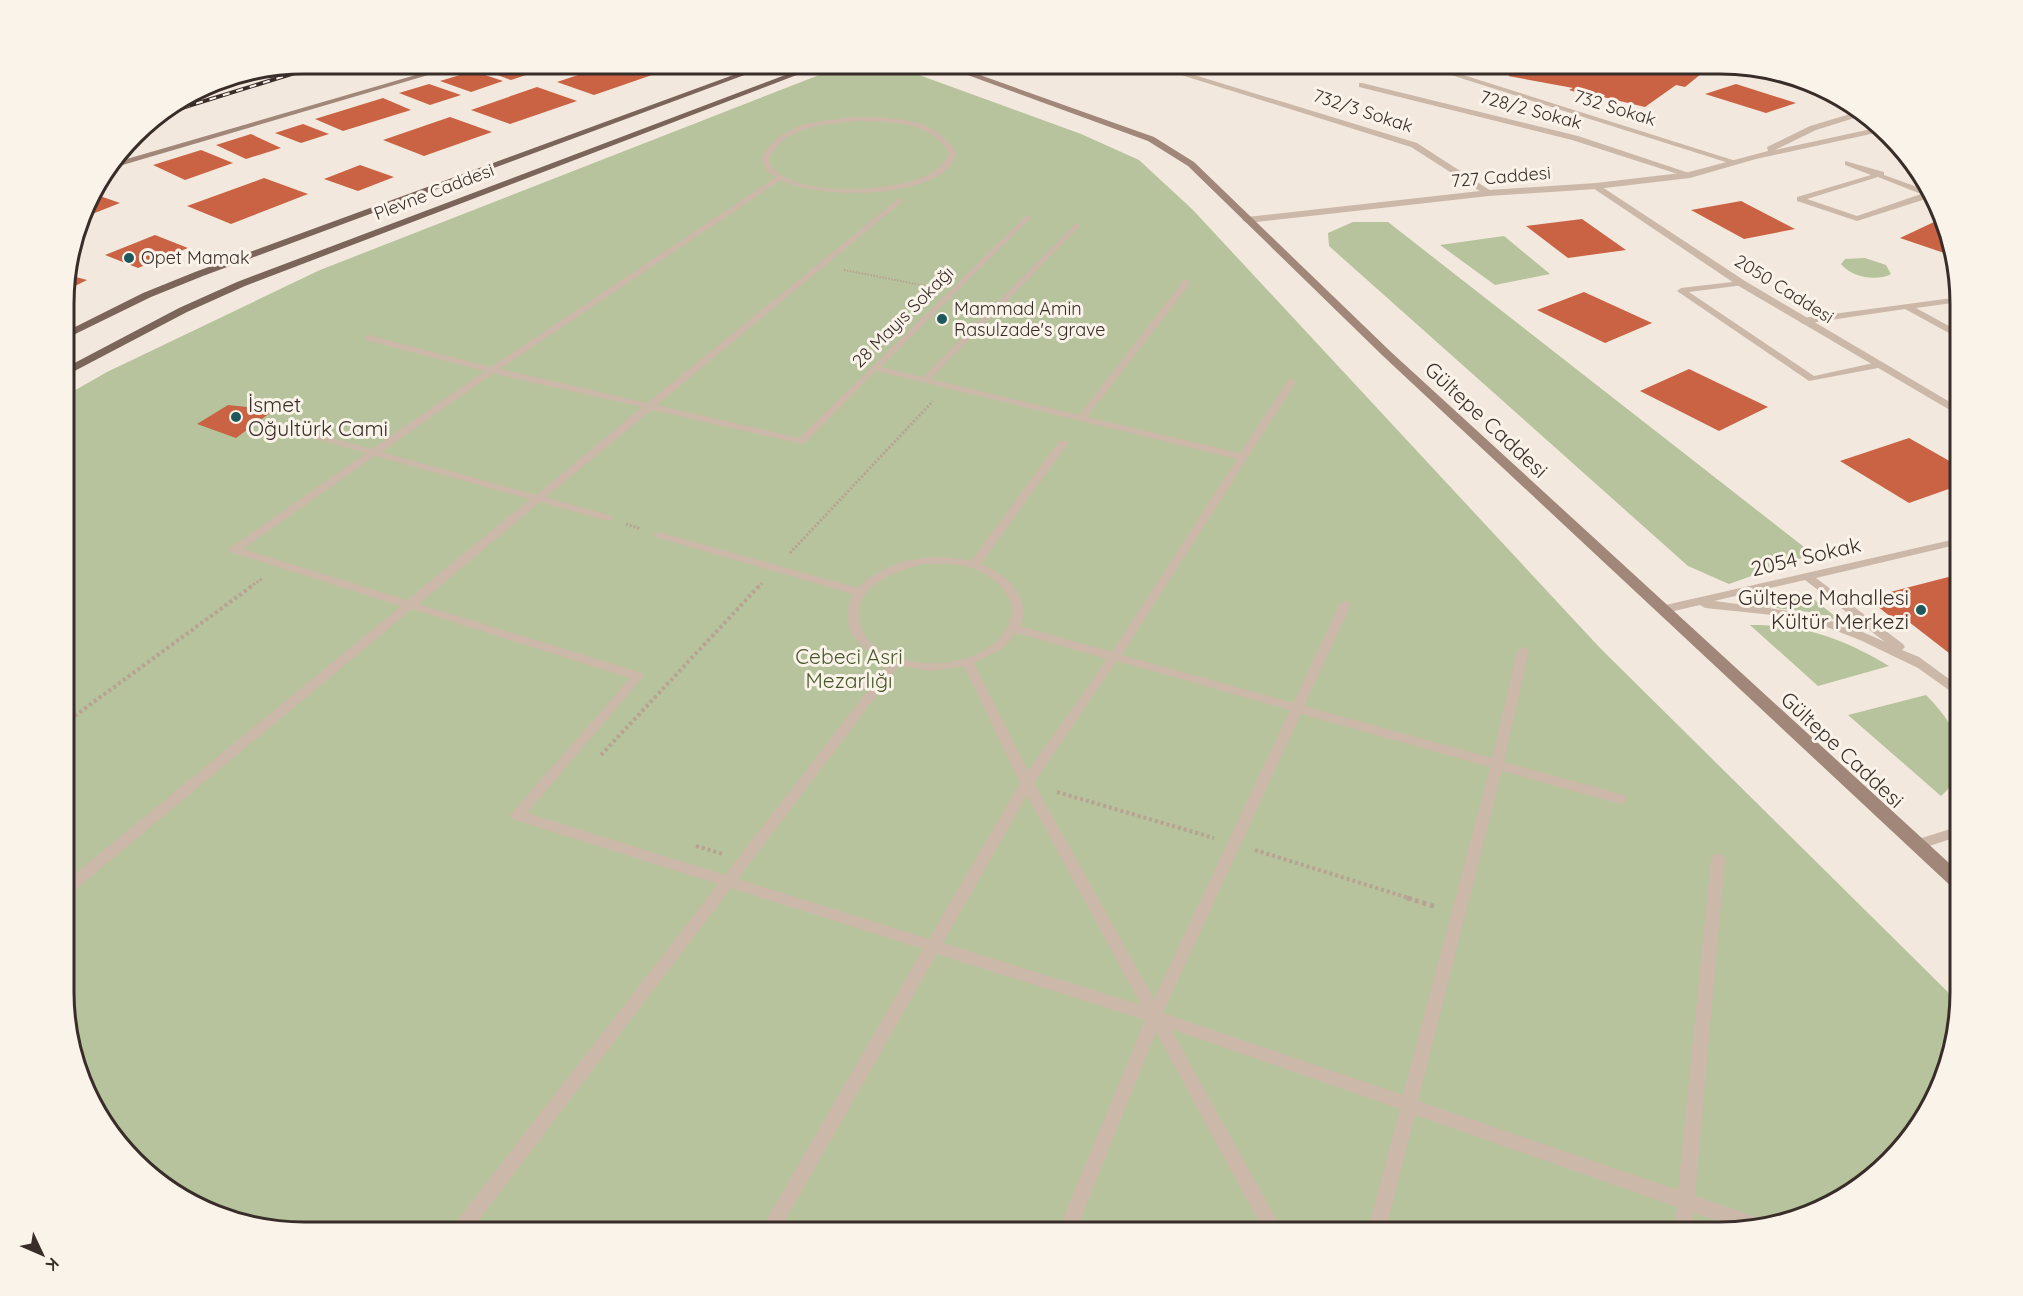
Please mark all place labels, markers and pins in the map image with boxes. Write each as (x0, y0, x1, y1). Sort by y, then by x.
place label: Opet Mamak (141, 246, 250, 269)
marker: Opet Mamak (122, 251, 136, 265)
place label: Mammad Amin Rasulzade's grave (954, 297, 1106, 341)
marker: Mammad Amin Rasulzade's grave (935, 312, 949, 326)
place label: İsmet Oğultürk Cami (248, 391, 388, 441)
marker: İsmet Oğultürk Cami (229, 410, 243, 424)
place label: Gültepe Mahallesi Kültür Merkezi (1738, 584, 1909, 634)
marker: Gültepe Mahallesi Kültür Merkezi (1914, 603, 1928, 617)

